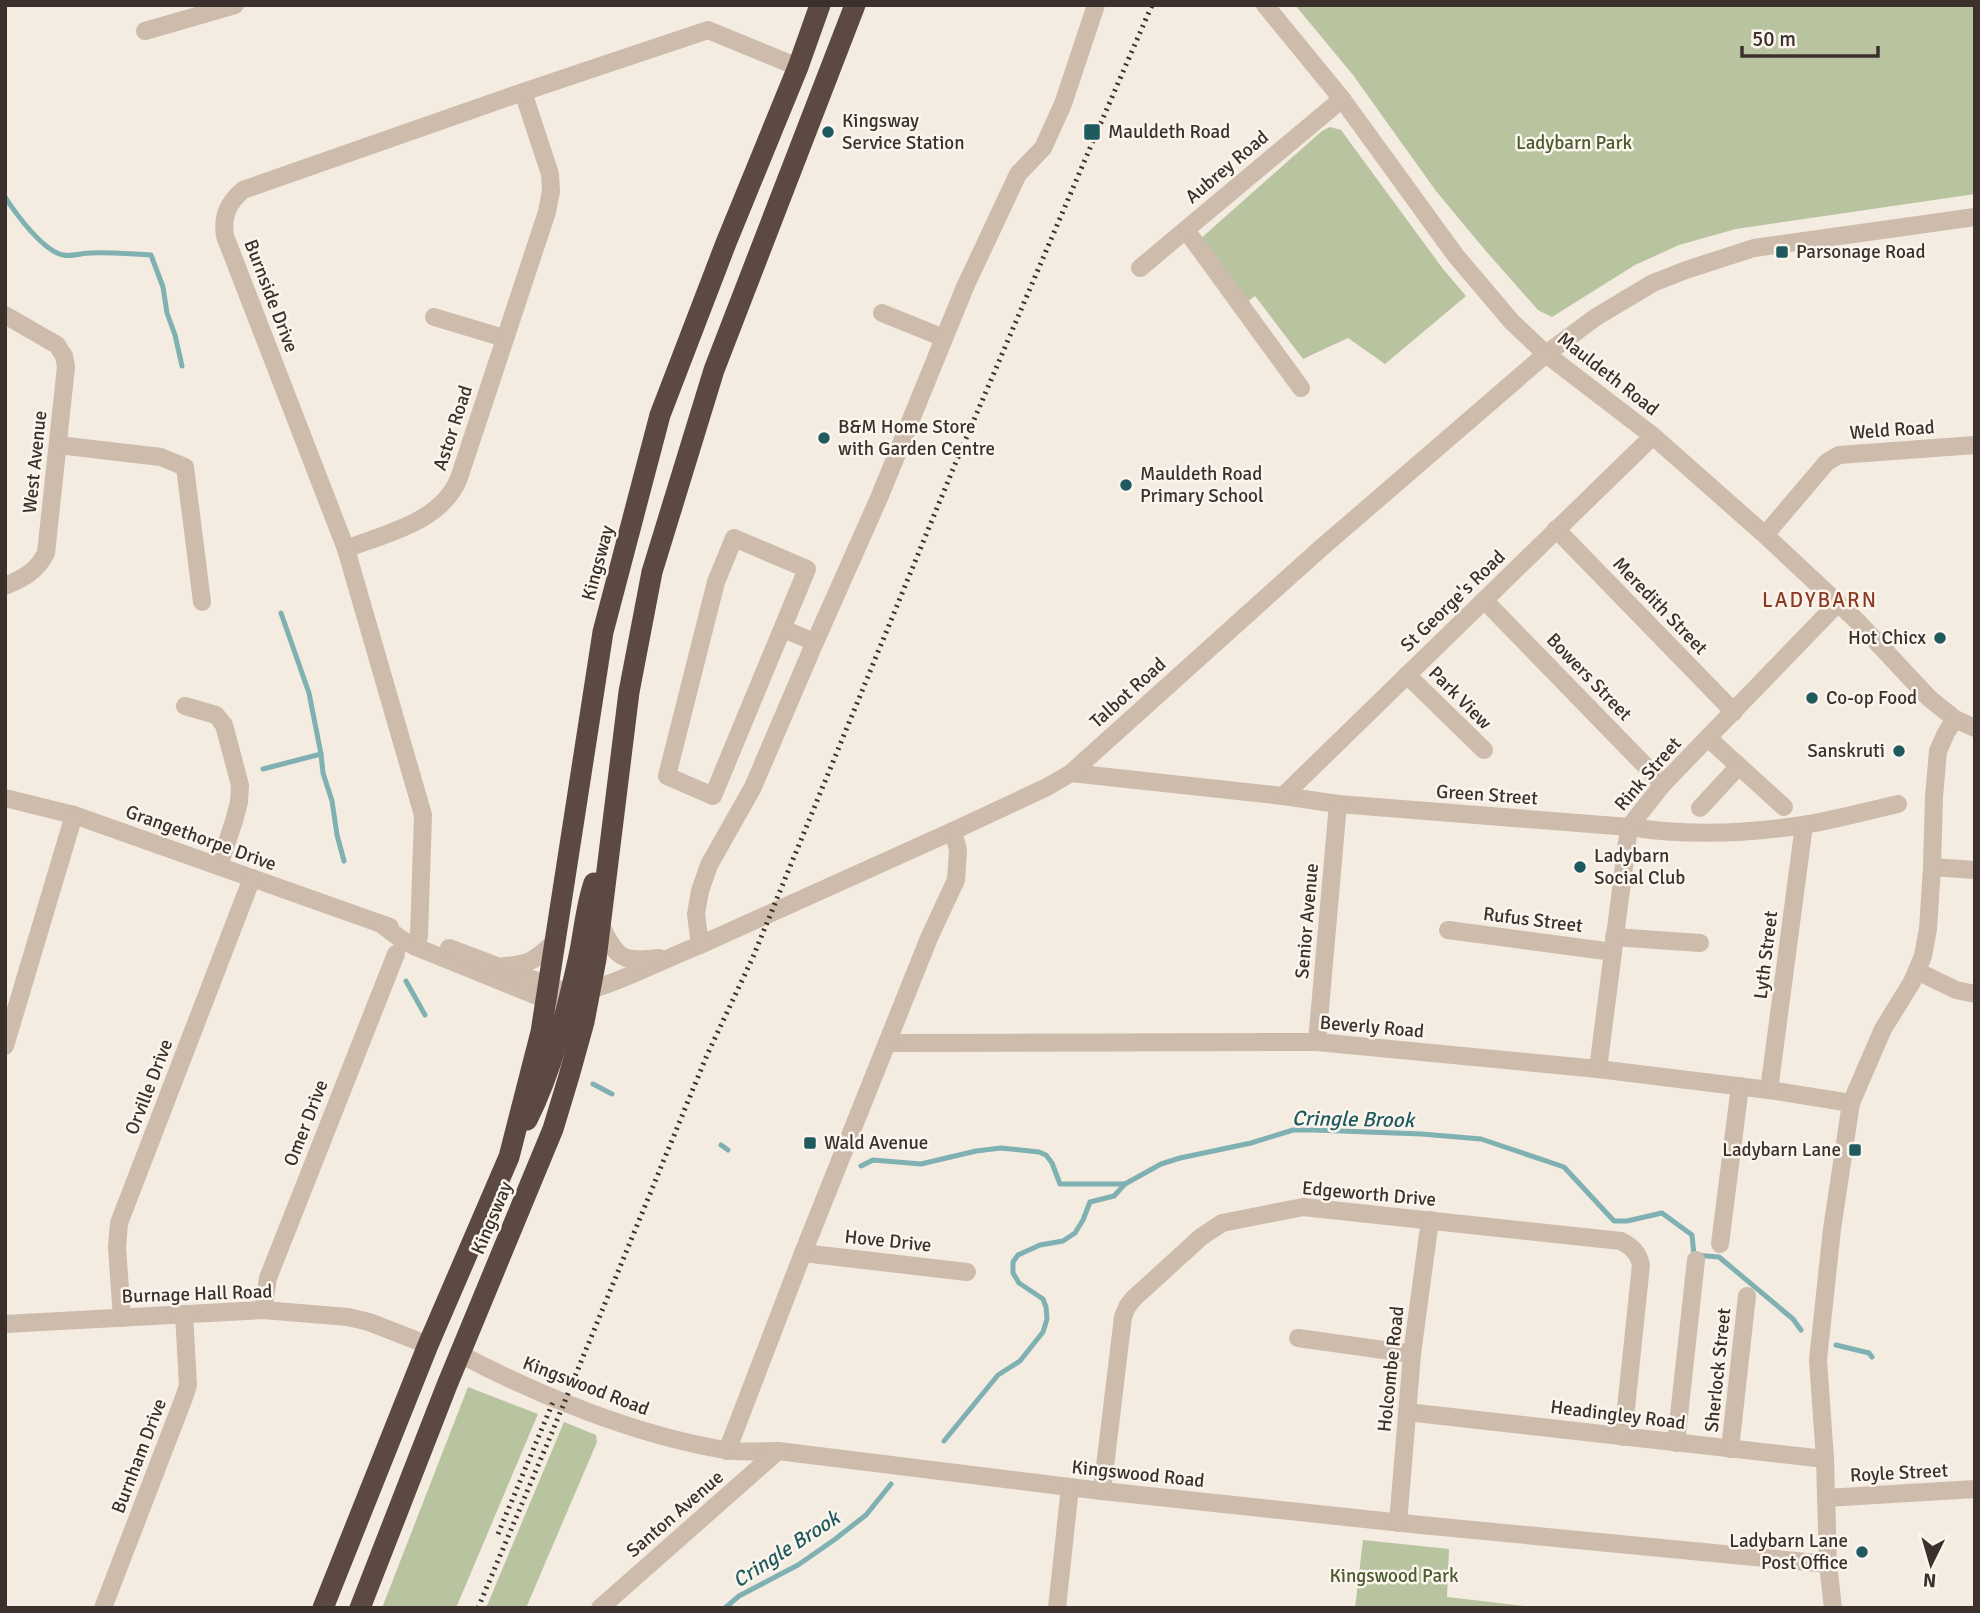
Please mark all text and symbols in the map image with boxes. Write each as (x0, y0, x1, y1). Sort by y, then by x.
scale bar (1742, 14, 1878, 58)
text: 50 m (1752, 26, 1796, 52)
place label: Kingsway Service Station (842, 109, 965, 155)
place label: Mauldeth Road (1108, 120, 1230, 144)
marker: Mauldeth Road (1082, 122, 1102, 142)
marker: Kingsway Service Station (820, 124, 836, 140)
street label: Aubrey Road (1180, 125, 1274, 209)
park label: Ladybarn Park (1516, 131, 1632, 155)
street label: Burnside Drive (238, 236, 304, 356)
place label: Parsonage Road (1796, 240, 1926, 264)
marker: Parsonage Road (1774, 244, 1790, 260)
street label: Mauldeth Road (1552, 327, 1664, 421)
street label: Astor Road (428, 382, 478, 474)
street label: West Avenue (18, 409, 52, 515)
place label: B&M Home Store with Garden Centre (838, 415, 995, 461)
street label: Weld Road (1849, 415, 1935, 445)
marker: B&M Home Store with Garden Centre (816, 430, 832, 446)
place label: Mauldeth Road Primary School (1140, 462, 1263, 508)
marker: Mauldeth Road Primary School (1118, 477, 1134, 493)
street label: Kingsway (576, 523, 620, 603)
street label: St George's Road (1396, 545, 1510, 657)
street label: Meredith Street (1607, 552, 1713, 660)
district label: LADYBARN (1762, 587, 1878, 613)
place label: Hot Chicx (1848, 626, 1926, 650)
street label: Bowers Street (1541, 628, 1637, 726)
marker: Hot Chicx (1932, 630, 1948, 646)
street label: Talbot Road (1085, 653, 1171, 733)
street label: Park View (1423, 661, 1497, 735)
place label: Co-op Food (1826, 686, 1917, 710)
marker: Co-op Food (1804, 690, 1820, 706)
street label: Rink Street (1609, 732, 1687, 816)
place label: Sanskruti (1807, 739, 1885, 763)
marker: Sanskruti (1891, 743, 1907, 759)
street label: Green Street (1435, 779, 1539, 811)
street label: Grangethorpe Drive (122, 800, 280, 876)
place label: Ladybarn Social Club (1594, 844, 1685, 890)
marker: Ladybarn Social Club (1572, 859, 1588, 875)
street label: Senior Avenue (1290, 862, 1324, 980)
street label: Rufus Street (1482, 902, 1585, 938)
street label: Lyth Street (1749, 909, 1783, 1001)
street label: Beverly Road (1319, 1010, 1425, 1044)
street label: Orville Drive (120, 1036, 178, 1138)
street label: Omer Drive (279, 1076, 333, 1170)
water label: Cringle Brook (1292, 1105, 1417, 1133)
place label: Wald Avenue (824, 1131, 928, 1155)
marker: Wald Avenue (802, 1135, 818, 1151)
place label: Ladybarn Lane (1722, 1138, 1841, 1162)
marker: Ladybarn Lane (1847, 1142, 1863, 1158)
street label: Edgeworth Drive (1301, 1176, 1437, 1212)
street label: Kingsway (466, 1178, 518, 1258)
street label: Hove Drive (843, 1225, 933, 1257)
street label: Burnage Hall Road (121, 1279, 273, 1309)
street label: Holcombe Road (1372, 1305, 1410, 1433)
street label: Sherlock Street (1700, 1306, 1736, 1433)
street label: Kingswood Road (519, 1351, 653, 1421)
street label: Burnham Drive (106, 1395, 172, 1517)
street label: Headingley Road (1549, 1395, 1687, 1435)
street label: Kingswood Road (1070, 1455, 1206, 1493)
street label: Royle Street (1849, 1458, 1949, 1488)
street label: Santon Avenue (622, 1465, 728, 1563)
water label: Cringle Brook (728, 1503, 846, 1593)
place label: Ladybarn Lane Post Office (1729, 1529, 1848, 1575)
north arrow (1896, 1529, 1966, 1599)
marker: Ladybarn Lane Post Office (1854, 1544, 1870, 1560)
park label: Kingswood Park (1329, 1564, 1459, 1588)
text: N (1922, 1567, 1937, 1592)

